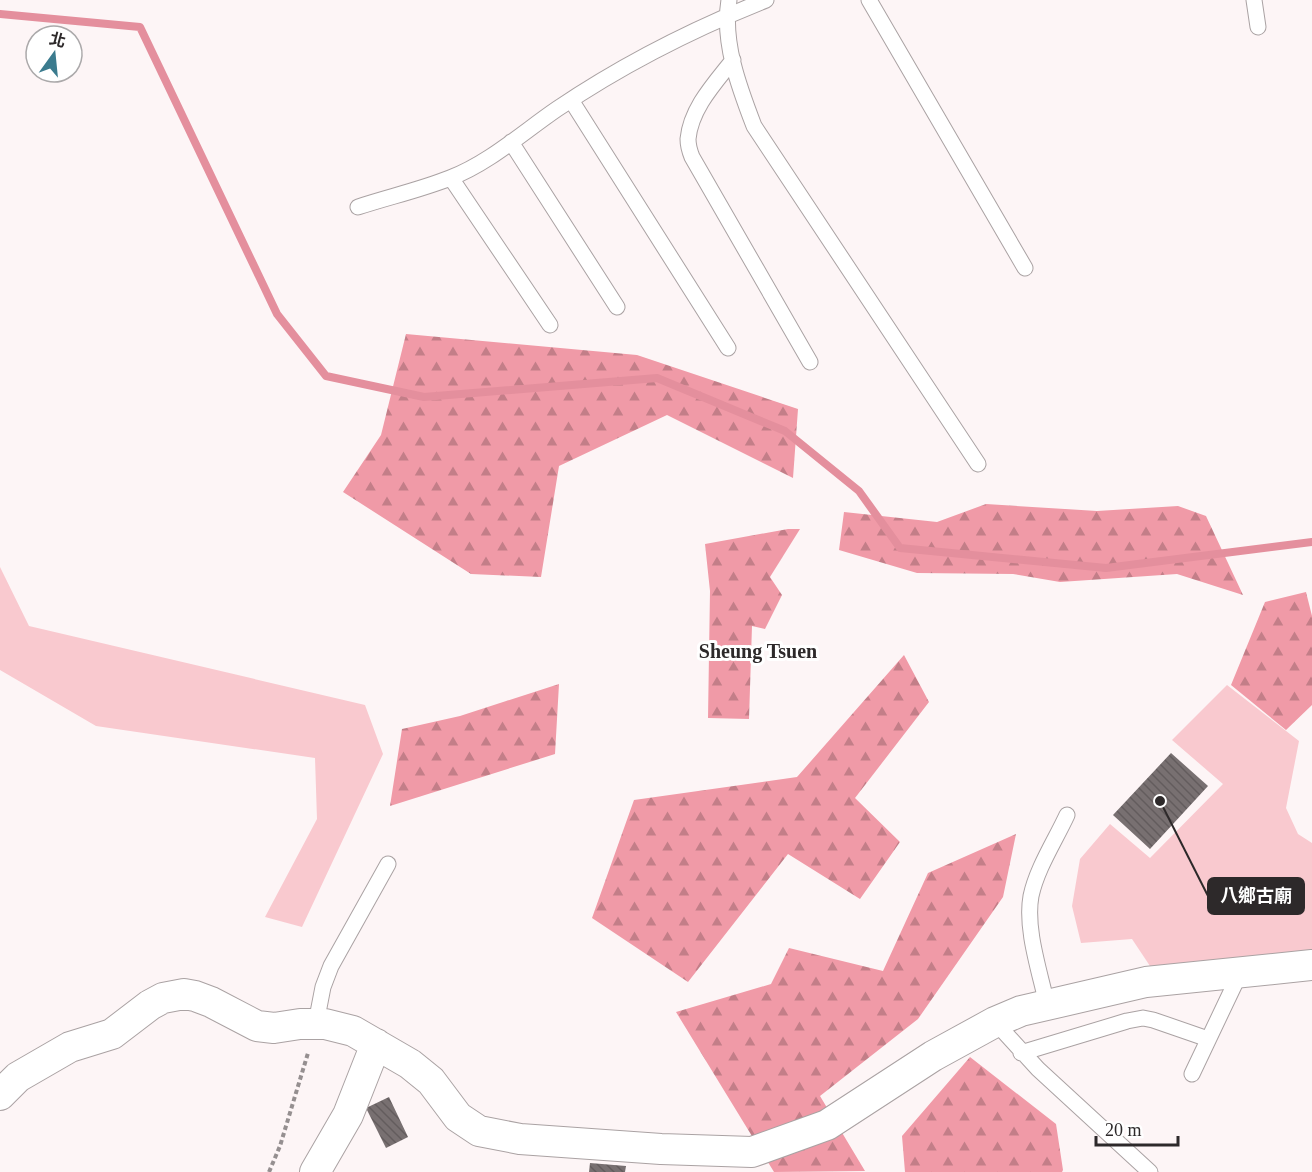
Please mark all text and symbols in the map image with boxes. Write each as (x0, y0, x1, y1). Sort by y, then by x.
north arrow (24, 24, 84, 84)
text: 北 (48, 30, 68, 50)
district label: Sheung Tsuen (699, 640, 817, 663)
callout: 八鄉古廟 (1208, 878, 1304, 914)
text: 八鄉古廟 (1220, 886, 1292, 906)
scale bar (1096, 1109, 1178, 1147)
text: 20 m (1105, 1120, 1142, 1140)

